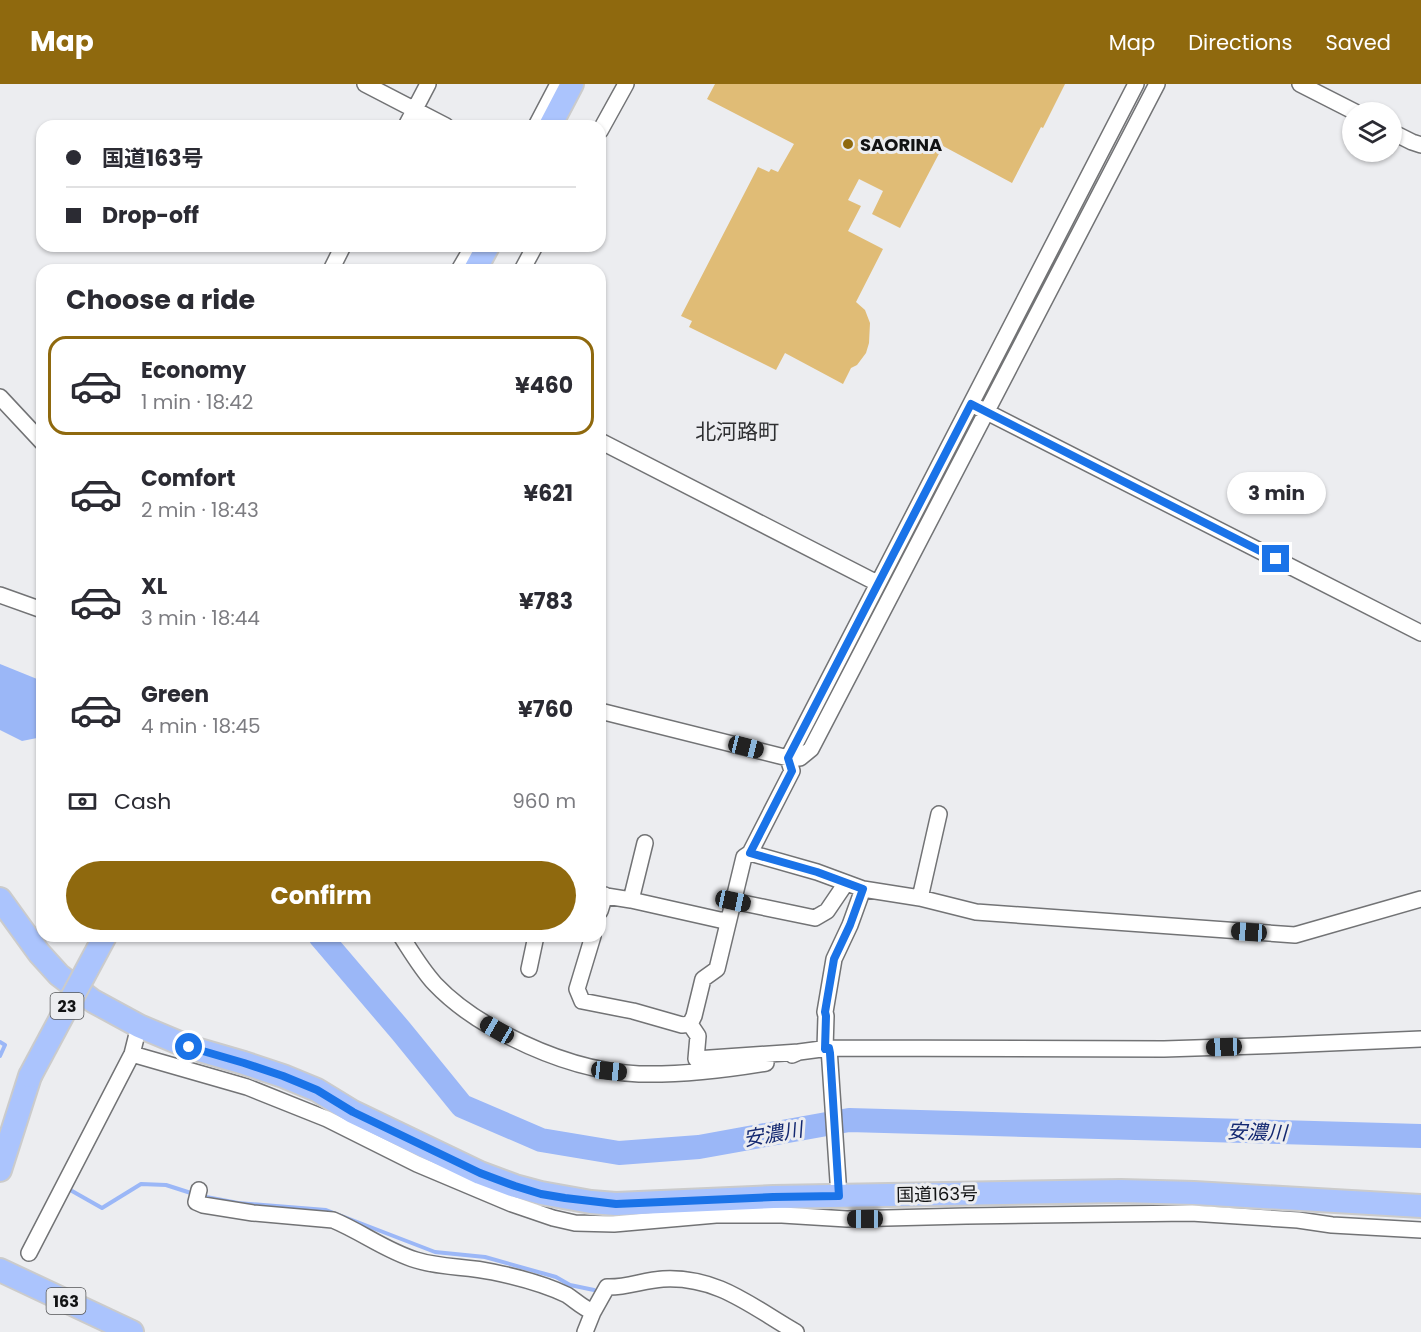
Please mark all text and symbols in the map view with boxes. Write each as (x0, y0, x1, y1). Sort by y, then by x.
text: Map (30, 22, 94, 61)
text: Map (1109, 28, 1155, 57)
text: Directions (1188, 28, 1292, 57)
text: Saved (1325, 28, 1391, 57)
map controls (1342, 102, 1402, 162)
button: layers (1342, 102, 1402, 162)
place label: SAORINA (860, 132, 942, 157)
marker: SAORINA (841, 137, 855, 151)
text: 国道163号 (102, 143, 204, 174)
text: Drop-off (102, 200, 199, 231)
text: Choose a ride (66, 281, 255, 318)
text: Economy (141, 355, 246, 386)
icon: car (69, 359, 123, 413)
text: ¥460 (515, 370, 573, 401)
text: 1 min · 18:42 (141, 388, 253, 416)
district label: 北河路町 (695, 417, 779, 446)
text: Comfort (141, 463, 235, 494)
icon: car (69, 467, 123, 521)
callout: 3 min (1226, 472, 1326, 514)
text: ¥621 (523, 478, 573, 509)
text: 3 min (1248, 479, 1305, 507)
text: 2 min · 18:43 (141, 496, 259, 524)
route end (1262, 545, 1289, 572)
text: XL (141, 571, 167, 602)
icon: car (69, 575, 123, 629)
text: ¥783 (519, 586, 573, 617)
text: 3 min · 18:44 (141, 604, 260, 632)
text: Green (141, 679, 209, 710)
icon: car (69, 683, 123, 737)
text: ¥760 (518, 694, 573, 725)
text: 4 min · 18:45 (141, 712, 261, 740)
car (726, 734, 766, 760)
icon: cash (66, 785, 99, 818)
text: Cash (114, 786, 171, 817)
text: 960 m (512, 787, 576, 815)
button: Confirm (66, 861, 576, 930)
car (714, 888, 752, 914)
car (1230, 922, 1268, 942)
road number: 23 (50, 993, 84, 1019)
car (477, 1013, 517, 1047)
route start (175, 1033, 202, 1060)
car (1206, 1037, 1242, 1057)
car (590, 1060, 628, 1082)
water label: 安濃川 (741, 1115, 807, 1153)
water label: 安濃川 (1227, 1117, 1289, 1147)
street label: 国道163号 (896, 1181, 978, 1207)
car (847, 1210, 883, 1228)
road number: 163 (46, 1288, 86, 1314)

